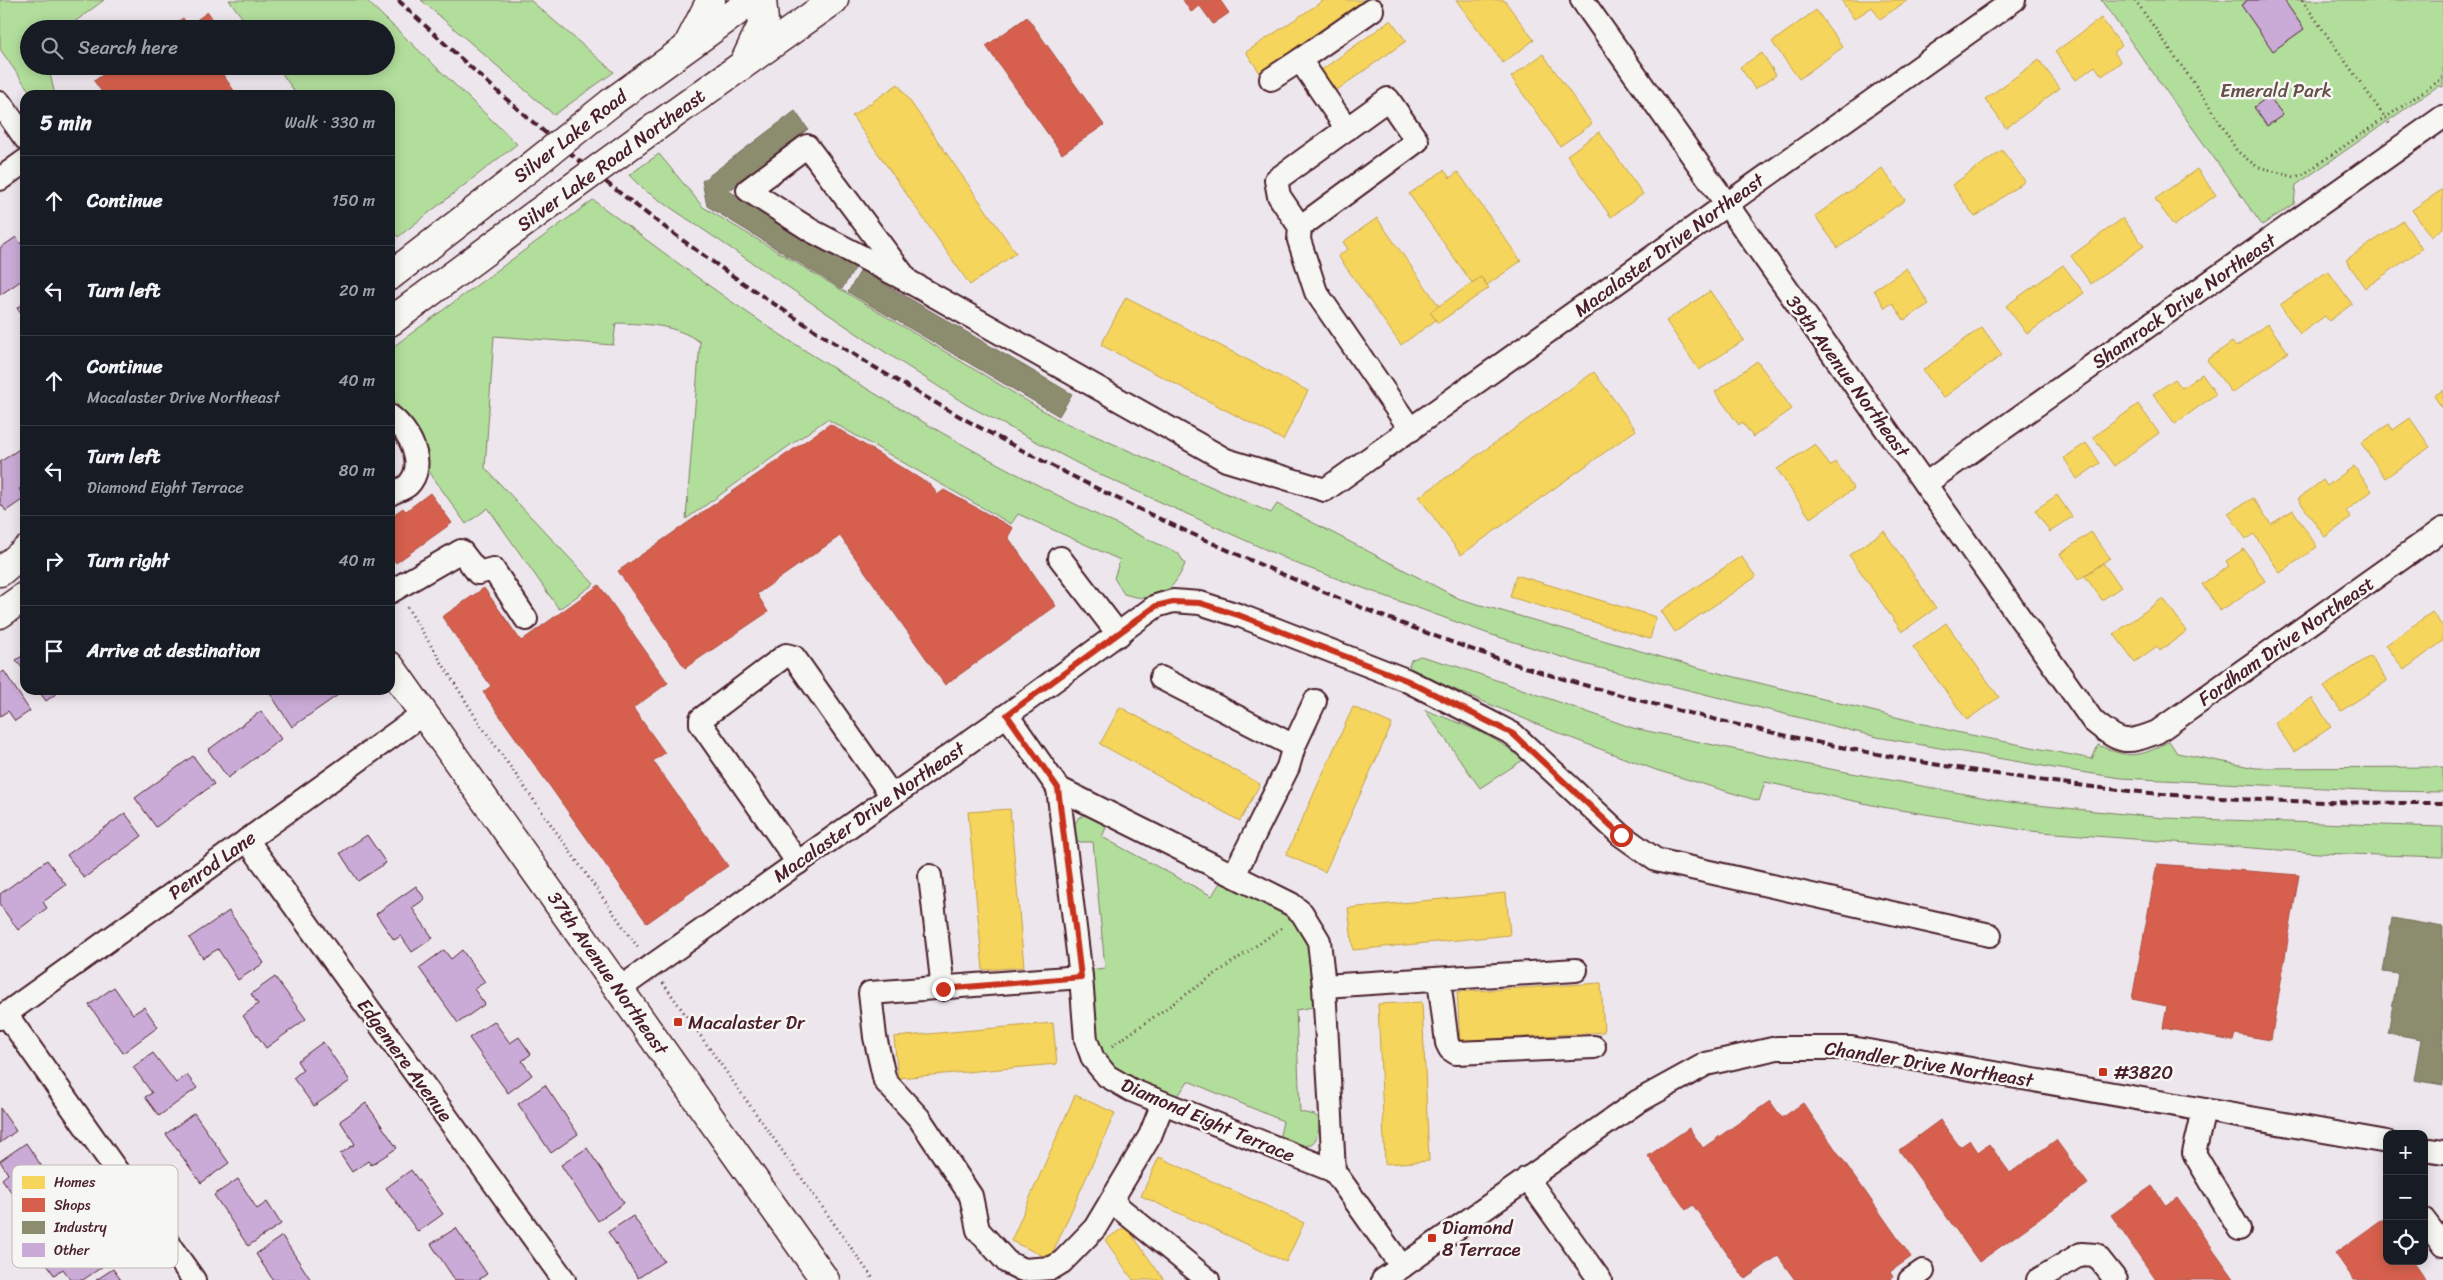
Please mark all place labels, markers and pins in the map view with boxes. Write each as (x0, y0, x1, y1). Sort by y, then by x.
place label: Macalaster Dr (688, 1006, 806, 1039)
marker: Macalaster Dr (672, 1016, 684, 1028)
place label: #3820 (2113, 1056, 2173, 1089)
marker: #3820 (2097, 1066, 2109, 1078)
place label: Diamond 8 Terrace (1442, 1211, 1521, 1266)
marker: Diamond 8 Terrace (1426, 1232, 1438, 1244)

